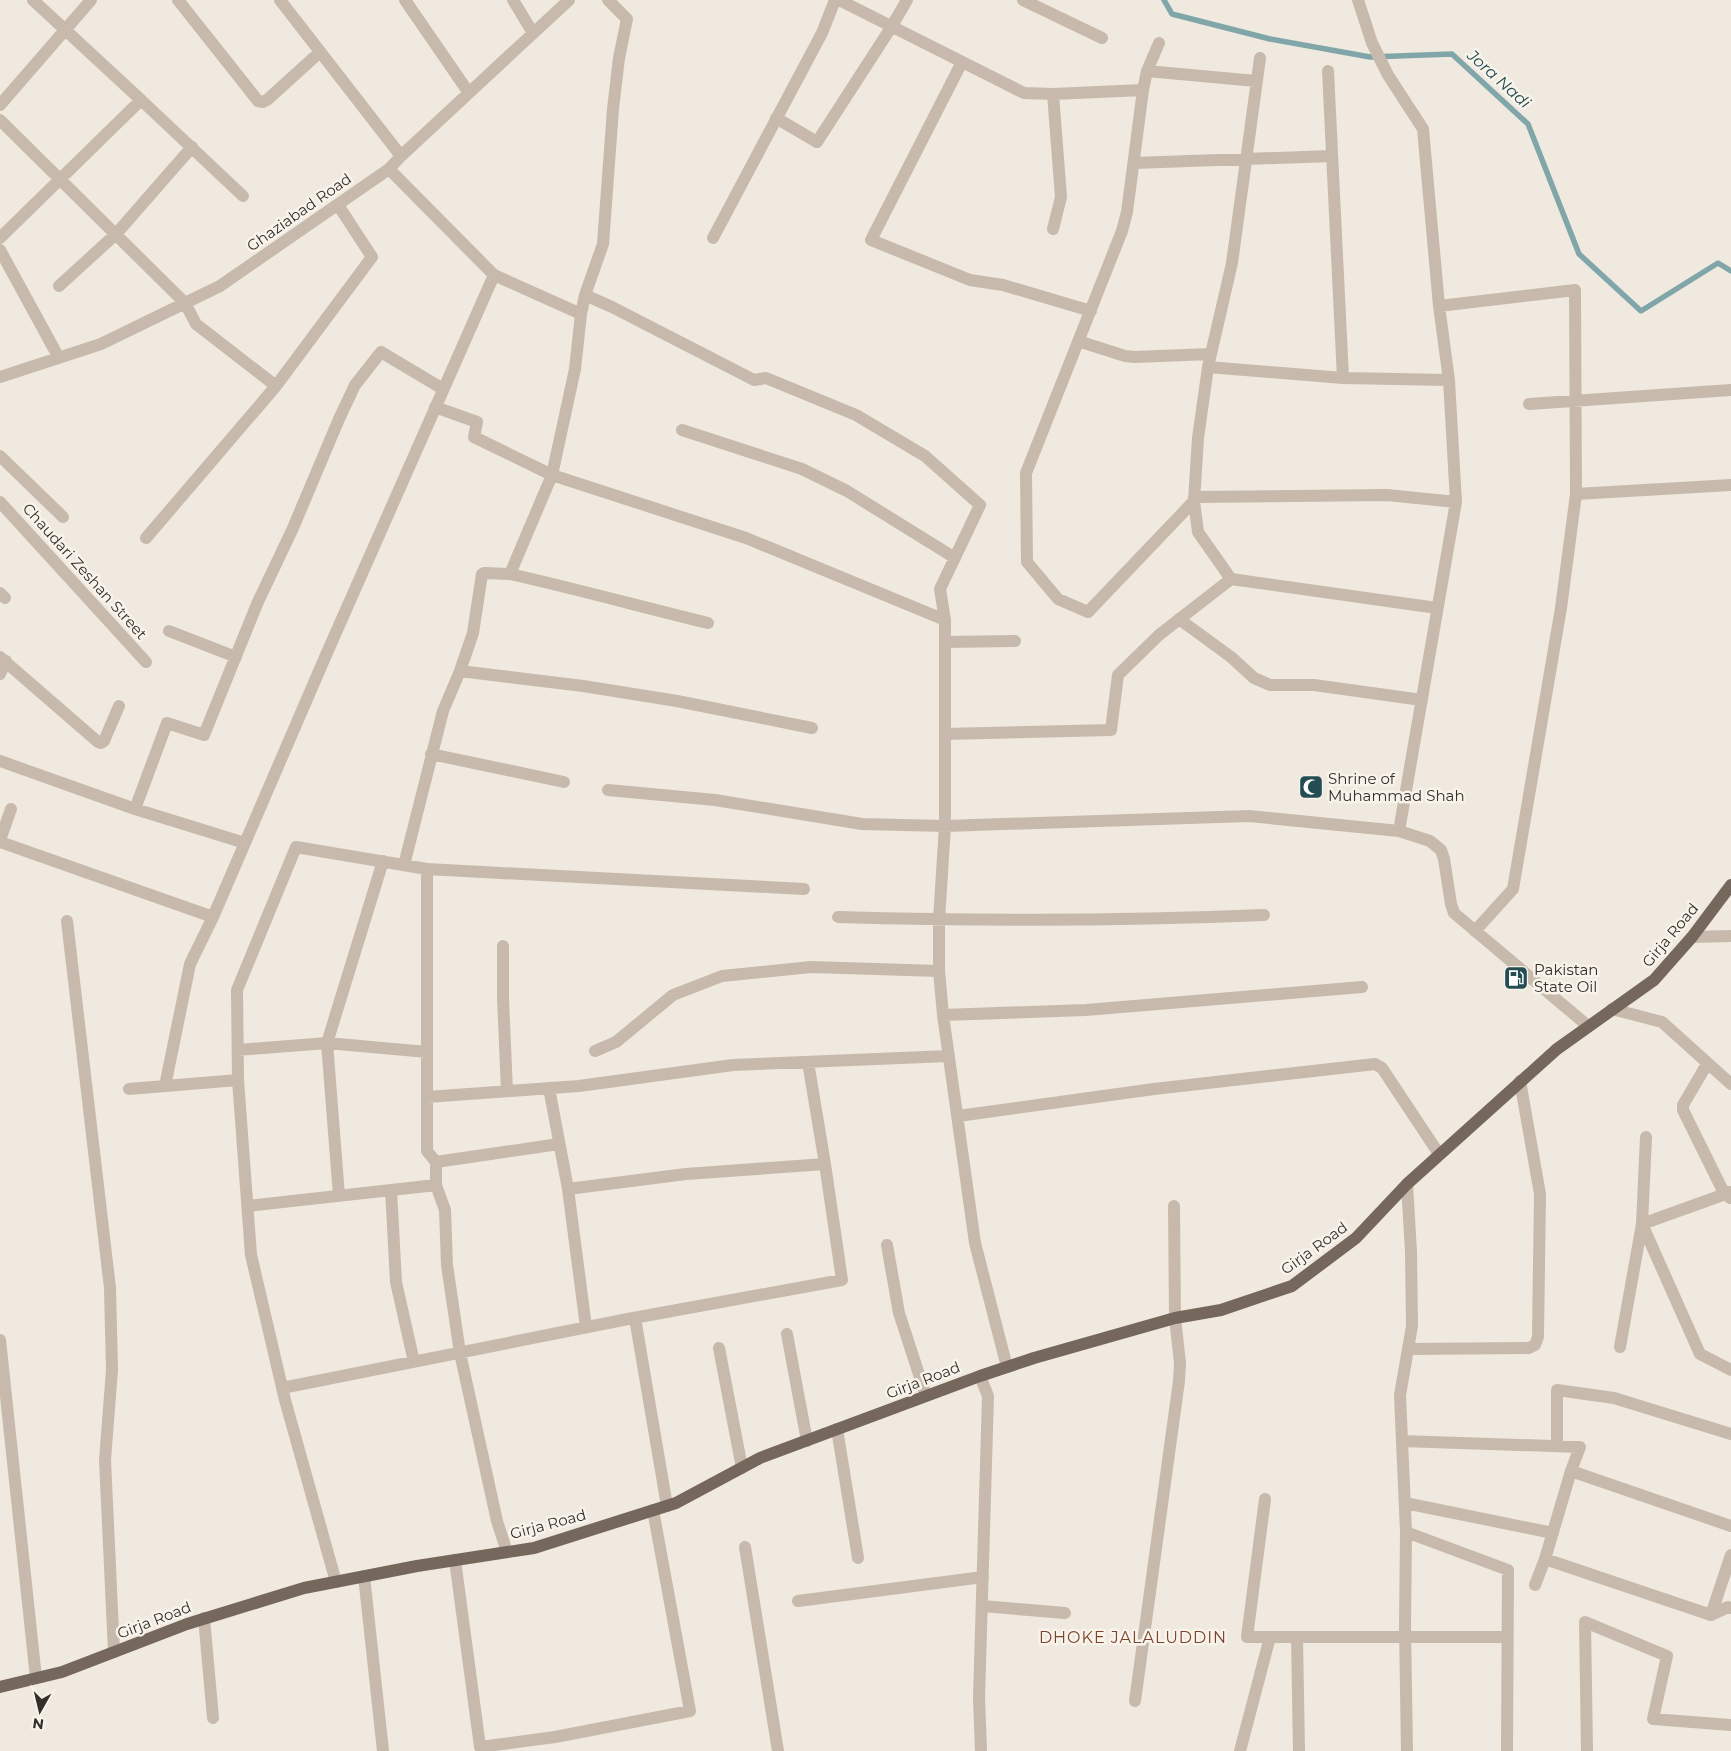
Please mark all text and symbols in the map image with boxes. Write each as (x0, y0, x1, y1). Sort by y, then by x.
water label: Jora Nadi (1463, 45, 1535, 113)
street label: Ghaziabad Road (243, 169, 355, 255)
street label: Chaudari Zeshan Street (19, 499, 151, 643)
place label: Shrine of Muhammad Shah (1328, 769, 1465, 805)
mosque icon: Shrine of Muhammad Shah (1298, 774, 1324, 800)
street label: Girja Road (1638, 899, 1702, 971)
place label: Pakistan State Oil (1534, 960, 1599, 996)
fuel station icon: Pakistan State Oil (1503, 965, 1529, 991)
street label: Girja Road (1277, 1217, 1351, 1279)
street label: Girja Road (883, 1357, 963, 1403)
street label: Girja Road (508, 1505, 588, 1543)
street label: Girja Road (114, 1597, 194, 1643)
district label: DHOKE JALALUDDIN (1039, 1628, 1227, 1647)
north arrow (15, 1686, 65, 1736)
text: N (31, 1714, 45, 1734)

